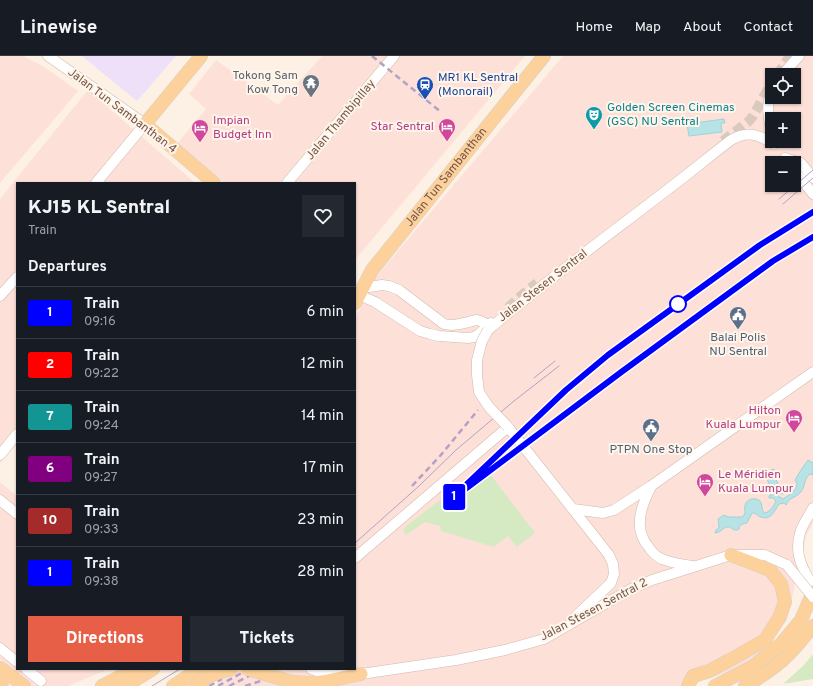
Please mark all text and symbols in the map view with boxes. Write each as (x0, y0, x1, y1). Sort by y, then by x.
text: Linewise (20, 16, 97, 40)
text: Home (576, 19, 613, 36)
text: Map (635, 19, 661, 36)
text: About (683, 19, 722, 36)
text: Contact (744, 19, 793, 36)
street label: Jalan Tun Sambanthan 4 (64, 65, 180, 157)
place label: Tokong Sam Kow Tong (232, 68, 298, 98)
map controls (765, 68, 801, 192)
button: locate (765, 68, 801, 104)
place label: MR1 KL Sentral (Monorail) (438, 70, 518, 100)
temple icon: Tokong Sam Kow Tong (301, 73, 321, 98)
station icon: MR1 KL Sentral (Monorail) (415, 75, 435, 100)
street label: Jalan Thambipillay (303, 76, 379, 164)
place label: Golden Screen Cinemas (GSC) NU Sentral (607, 100, 735, 130)
theatre icon: Golden Screen Cinemas (GSC) NU Sentral (584, 105, 604, 130)
button: + (765, 112, 801, 148)
place label: Impian Budget Inn (213, 113, 272, 143)
hotel icon: Star Sentral (437, 117, 457, 142)
hotel icon: Impian Budget Inn (190, 118, 210, 143)
place label: Star Sentral (370, 119, 434, 135)
street label: Jalan Tun Sambanthan (402, 124, 491, 230)
button: − (765, 156, 801, 192)
button: heart (302, 195, 344, 237)
text: KJ15 KL Sentral (28, 196, 170, 220)
text: Train (28, 223, 57, 239)
street label: Jalan Stesen Sentral (495, 246, 591, 326)
text: Departures (28, 258, 107, 277)
text: Train (84, 295, 120, 314)
unlabelled marker (669, 295, 687, 313)
text: 6 min (307, 303, 344, 322)
text: 1 (47, 304, 53, 321)
public building icon: Balai Polis NU Sentral (728, 305, 748, 330)
text: 09:16 (84, 314, 116, 330)
place label: Balai Polis NU Sentral (709, 330, 767, 360)
text: Train (84, 347, 120, 366)
text: 12 min (301, 355, 344, 374)
text: 2 (46, 356, 54, 373)
text: 09:22 (84, 366, 119, 382)
text: Train (84, 399, 120, 418)
place label: Hilton Kuala Lumpur (706, 403, 781, 433)
text: 14 min (301, 407, 344, 426)
text: 7 (46, 408, 54, 425)
hotel icon: Hilton Kuala Lumpur (784, 408, 804, 433)
public building icon: PTPN One Stop (641, 417, 661, 442)
text: 09:24 (84, 418, 119, 434)
place label: PTPN One Stop (609, 442, 693, 458)
text: Train (84, 451, 120, 470)
text: 17 min (303, 459, 344, 478)
text: 6 (46, 460, 54, 477)
place label: Le Méridien Kuala Lumpur (718, 467, 794, 497)
text: 09:27 (84, 470, 118, 486)
hotel icon: Le Méridien Kuala Lumpur (695, 472, 715, 497)
line badge: 1 (441, 484, 467, 510)
text: 1 (451, 488, 457, 505)
text: Train (84, 503, 120, 522)
text: 23 min (297, 511, 344, 530)
text: 10 (43, 512, 57, 529)
text: 09:33 (84, 522, 119, 538)
text: Train (84, 555, 120, 574)
text: 28 min (297, 563, 344, 582)
text: 1 (47, 564, 53, 581)
text: 09:38 (84, 574, 119, 590)
street label: Jalan Stesen Sentral 2 (537, 575, 651, 645)
button: Directions (28, 616, 182, 662)
button: Tickets (190, 616, 344, 662)

